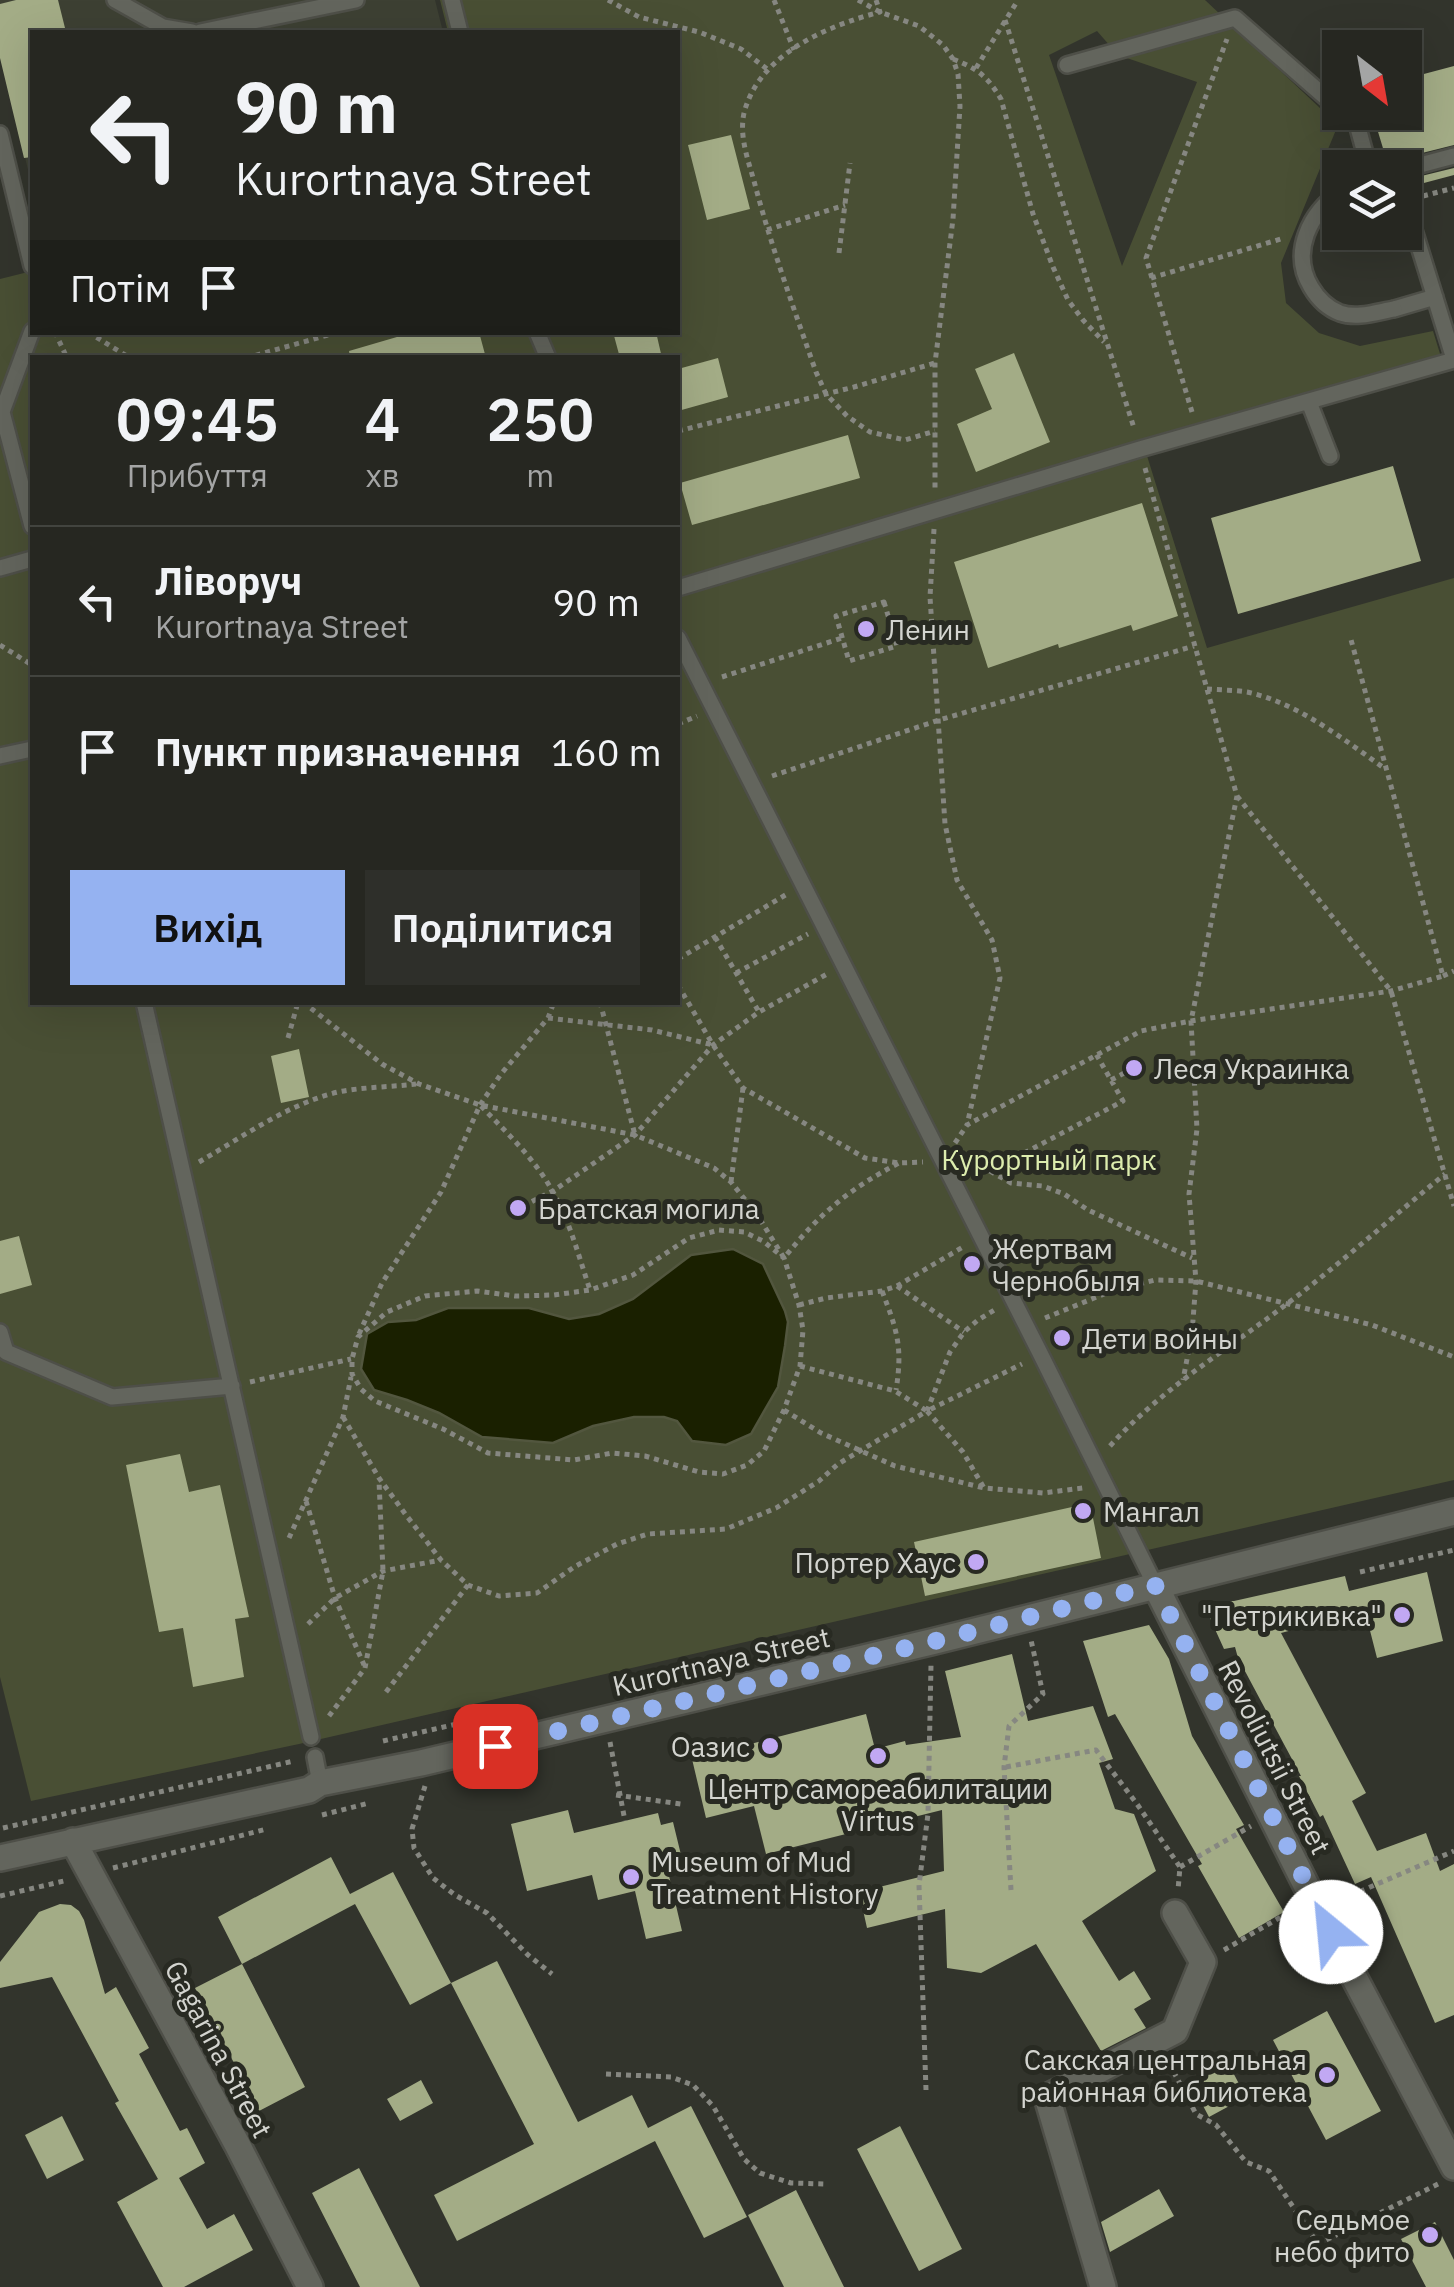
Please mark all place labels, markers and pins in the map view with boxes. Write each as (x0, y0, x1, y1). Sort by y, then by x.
place label: Ленин (886, 611, 970, 648)
marker: Ленин (855, 618, 877, 640)
place label: Леся Украинка (1154, 1050, 1349, 1087)
marker: Леся Украинка (1123, 1057, 1145, 1079)
place label: Братская могила (538, 1190, 760, 1227)
marker: Братская могила (507, 1197, 529, 1219)
place label: Жертвам Чернобыля (992, 1230, 1141, 1299)
marker: Жертвам Чернобыля (961, 1253, 983, 1275)
place label: Дети войны (1082, 1320, 1238, 1357)
marker: Дети войны (1051, 1327, 1073, 1349)
place label: Мангал (1103, 1493, 1200, 1530)
marker: Мангал (1072, 1500, 1094, 1522)
place label: Портер Хаус (795, 1544, 956, 1581)
marker: Портер Хаус (965, 1551, 987, 1573)
place label: "Петрикивка" (1201, 1597, 1382, 1634)
marker: "Петрикивка" (1391, 1604, 1413, 1626)
pin (453, 1704, 538, 1789)
place label: Оазис (671, 1728, 750, 1765)
marker: Оазис (759, 1735, 781, 1757)
marker: Центр самореабилитации Virtus (867, 1745, 889, 1767)
place label: Центр самореабилитации Virtus (707, 1770, 1049, 1839)
place label: Museum of Mud Treatment History (651, 1843, 878, 1912)
marker: Museum of Mud Treatment History (620, 1866, 642, 1888)
place label: Сакская центральная районная библиотека (1020, 2041, 1307, 2110)
marker: Сакская центральная районная библиотека (1316, 2064, 1338, 2086)
place label: Седьмое небо фито (1274, 2201, 1410, 2270)
marker: Седьмое небо фито (1419, 2224, 1441, 2246)

